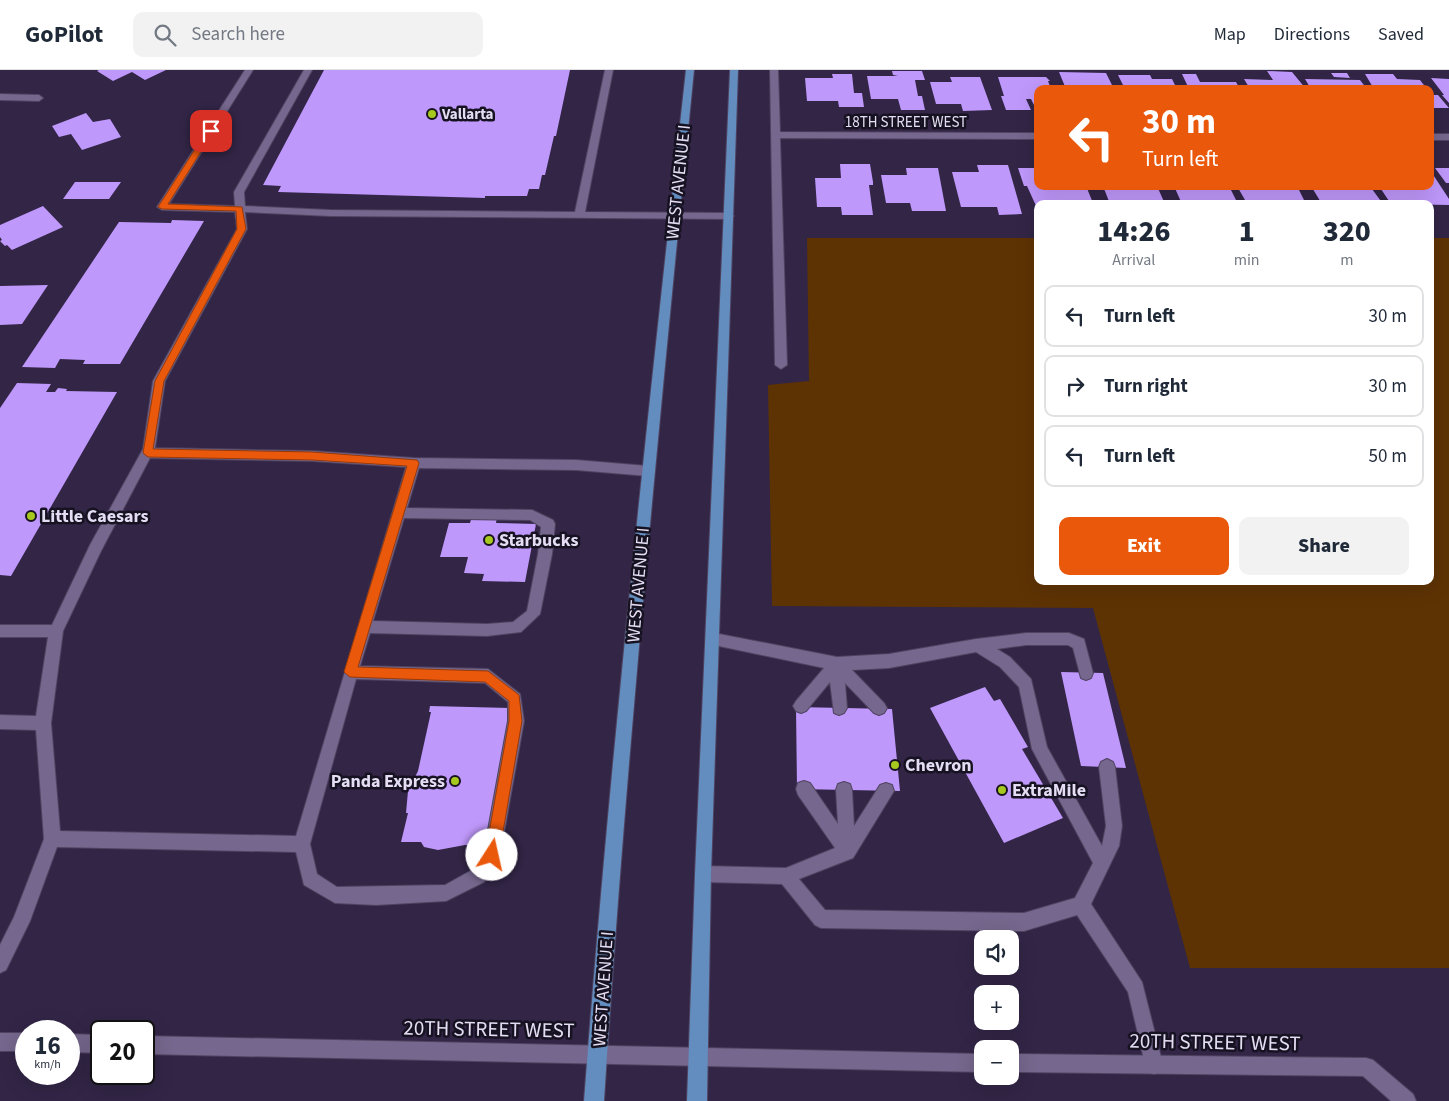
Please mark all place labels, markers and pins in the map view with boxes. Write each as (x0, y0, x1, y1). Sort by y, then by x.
place label: Vallarta (441, 104, 494, 125)
marker: Vallarta (426, 108, 438, 120)
pin (190, 110, 232, 152)
place label: Little Caesars (41, 504, 149, 529)
marker: Little Caesars (25, 510, 37, 522)
place label: Starbucks (499, 528, 579, 553)
marker: Starbucks (483, 534, 495, 546)
place label: Chevron (905, 753, 972, 778)
marker: Chevron (889, 759, 901, 771)
place label: Panda Express (331, 769, 445, 794)
marker: Panda Express (449, 775, 461, 787)
place label: ExtraMile (1012, 778, 1086, 803)
marker: ExtraMile (996, 784, 1008, 796)

